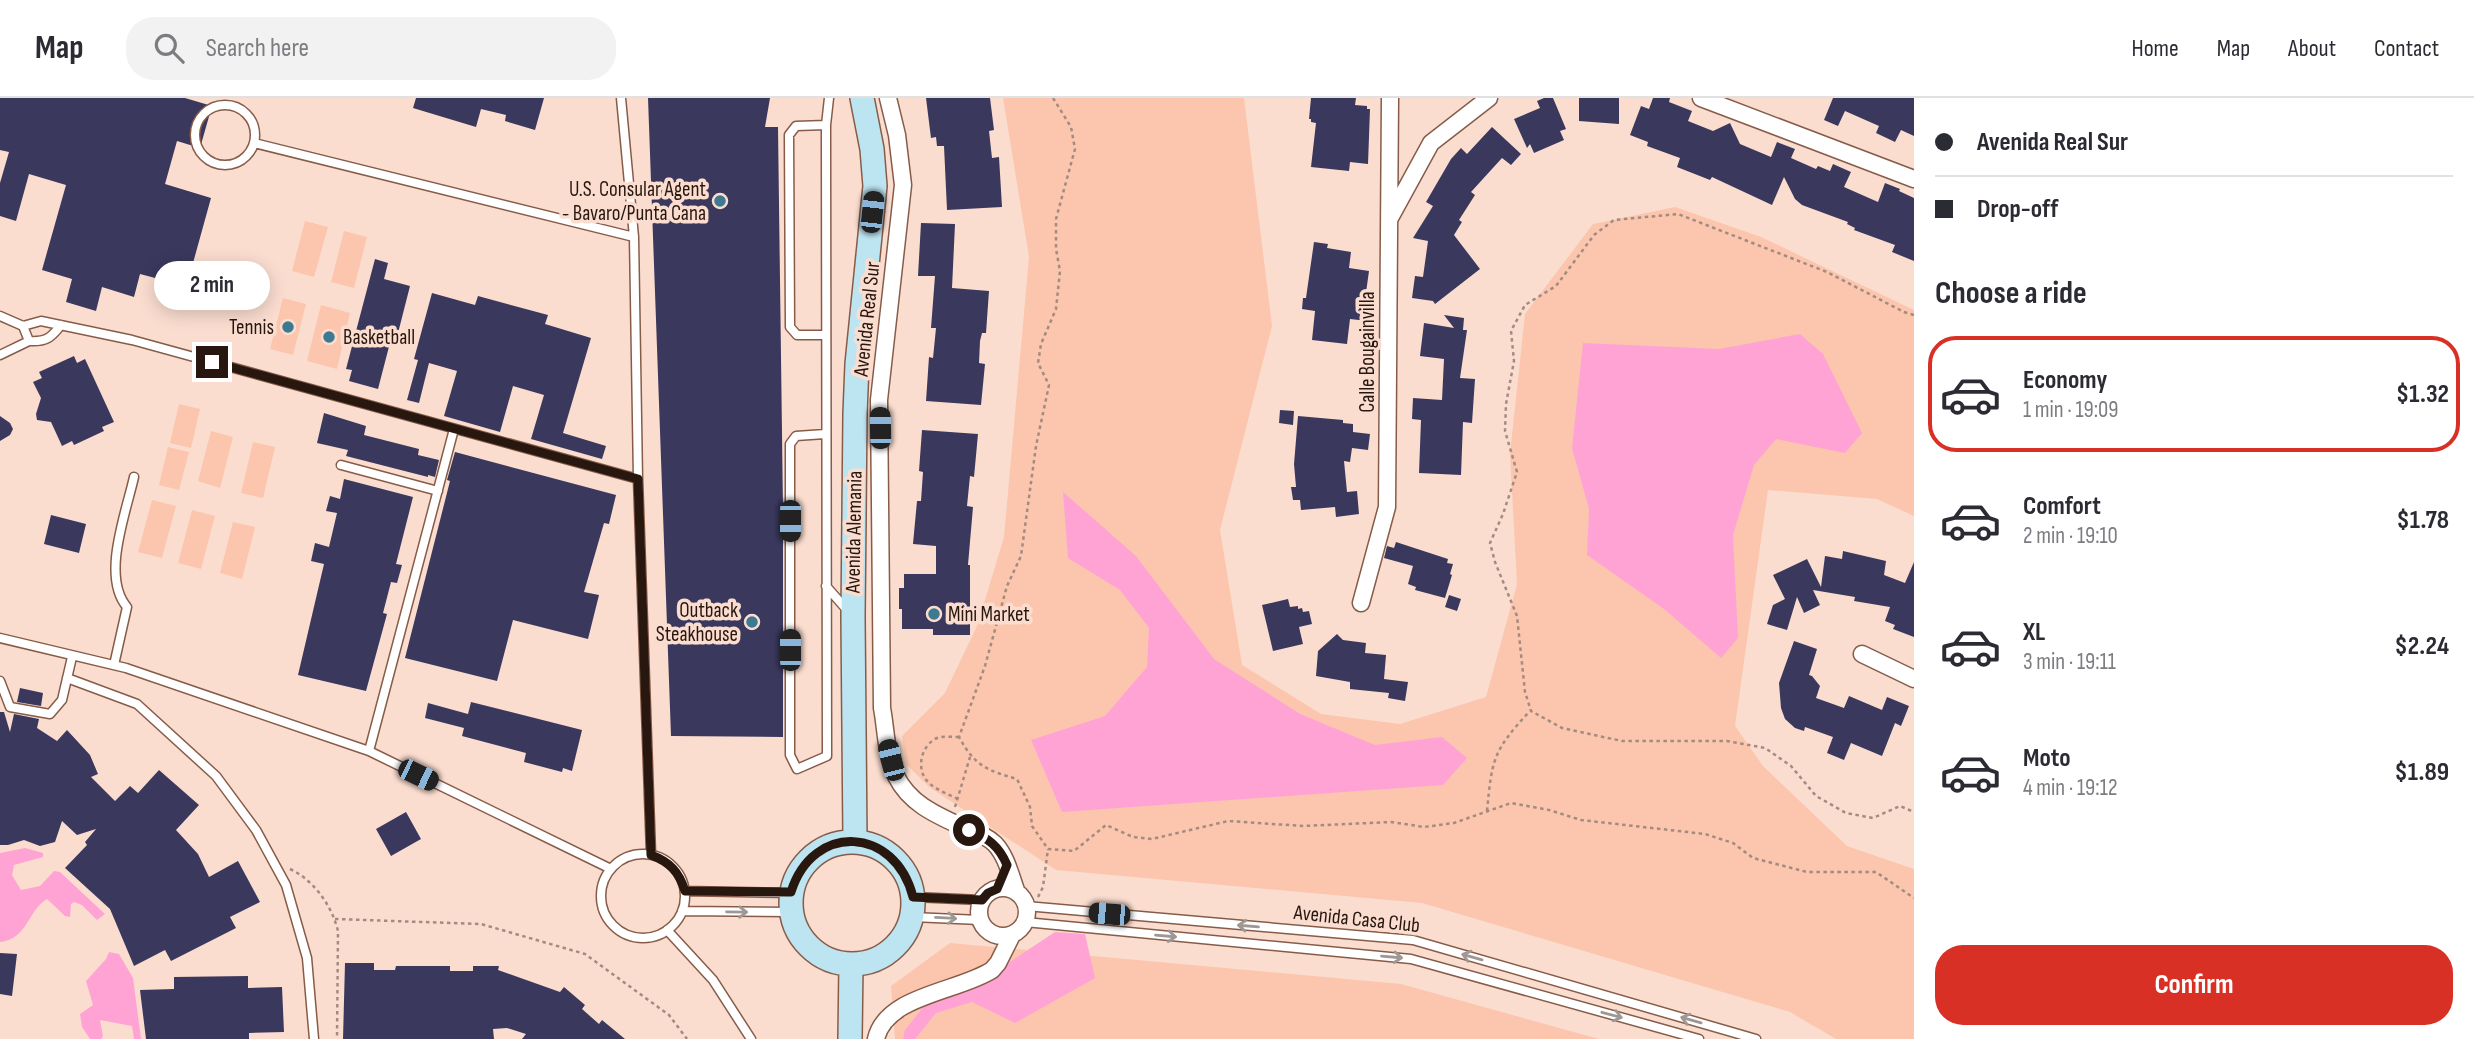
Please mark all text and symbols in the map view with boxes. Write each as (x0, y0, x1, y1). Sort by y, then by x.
search box (126, 17, 616, 80)
text: Map (35, 28, 84, 68)
icon: search (150, 29, 188, 67)
text: Search here (206, 33, 309, 64)
text: Home (2131, 34, 2179, 63)
text: Map (2217, 34, 2250, 63)
text: About (2288, 34, 2336, 63)
text: Contact (2374, 34, 2439, 63)
text: Avenida Real Sur (1977, 127, 2128, 158)
place label: U.S. Consular Agent - Bavaro/Punta Cana (562, 177, 706, 226)
car (860, 190, 885, 234)
marker: U.S. Consular Agent - Bavaro/Punta Cana (712, 193, 728, 209)
text: Drop-off (1977, 194, 2058, 225)
callout: 2 min (154, 260, 270, 310)
street label: Avenida Real Sur (848, 260, 885, 379)
text: 2 min (190, 271, 234, 299)
text: Choose a ride (1935, 274, 2087, 313)
street label: Calle Bougainvilla (1355, 291, 1380, 413)
place label: Tennis (229, 315, 274, 340)
marker: Tennis (280, 319, 296, 335)
place label: Basketball (343, 325, 415, 350)
marker: Basketball (321, 329, 337, 345)
route end (196, 346, 228, 378)
icon: car (1939, 363, 2002, 426)
text: Economy (2023, 365, 2107, 396)
text: $1.32 (2396, 379, 2449, 410)
text: 1 min · 19:09 (2023, 396, 2119, 424)
car (870, 407, 891, 449)
street label: Avenida Alemania (840, 471, 868, 594)
icon: car (1939, 489, 2002, 552)
text: Comfort (2023, 491, 2101, 522)
car (780, 500, 801, 542)
text: $1.78 (2396, 505, 2449, 536)
text: 2 min · 19:10 (2023, 522, 2118, 550)
place label: Outback Steakhouse (656, 598, 738, 647)
place label: Mini Market (948, 602, 1030, 627)
marker: Mini Market (926, 606, 942, 622)
marker: Outback Steakhouse (744, 614, 760, 630)
icon: car (1939, 615, 2002, 678)
text: XL (2023, 617, 2045, 648)
car (780, 629, 801, 671)
text: $2.24 (2394, 631, 2449, 662)
text: 3 min · 19:11 (2023, 648, 2116, 676)
car (876, 737, 907, 783)
icon: car (1939, 741, 2002, 804)
text: Moto (2023, 743, 2071, 774)
car (395, 756, 442, 794)
text: $1.89 (2394, 757, 2449, 788)
text: 4 min · 19:12 (2023, 774, 2117, 802)
route start (953, 814, 985, 846)
street label: Avenida Casa Club (1292, 900, 1421, 938)
car (1088, 902, 1131, 926)
one-way arrow (725, 905, 748, 919)
one-way arrow (934, 912, 957, 925)
one-way arrow (1237, 919, 1259, 932)
one-way arrow (1154, 930, 1177, 943)
button: Confirm (1935, 945, 2453, 1025)
one-way arrow (1461, 950, 1483, 963)
one-way arrow (1381, 951, 1403, 964)
one-way arrow (1600, 1009, 1623, 1022)
one-way arrow (1680, 1013, 1703, 1026)

